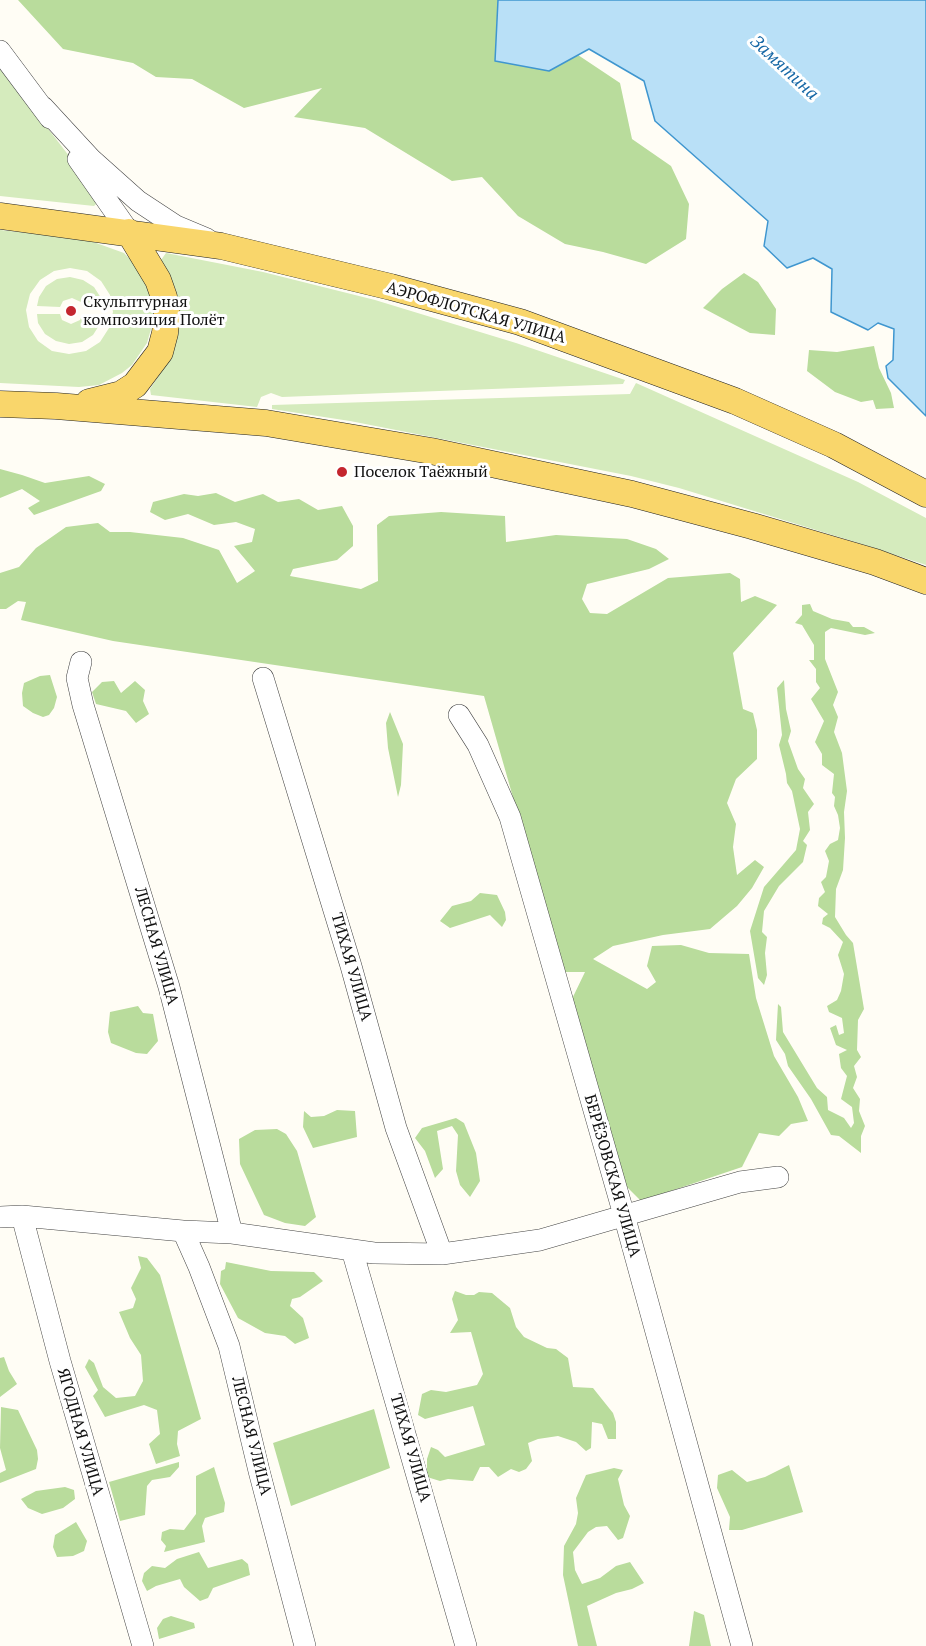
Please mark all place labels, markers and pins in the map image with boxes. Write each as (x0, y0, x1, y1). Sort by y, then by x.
place label: Скульптурная композиция Полёт (83, 292, 225, 330)
marker: Скульптурная композиция Полёт (64, 304, 78, 318)
place label: Поселок Таёжный (354, 462, 488, 482)
marker: Поселок Таёжный (335, 465, 349, 479)

